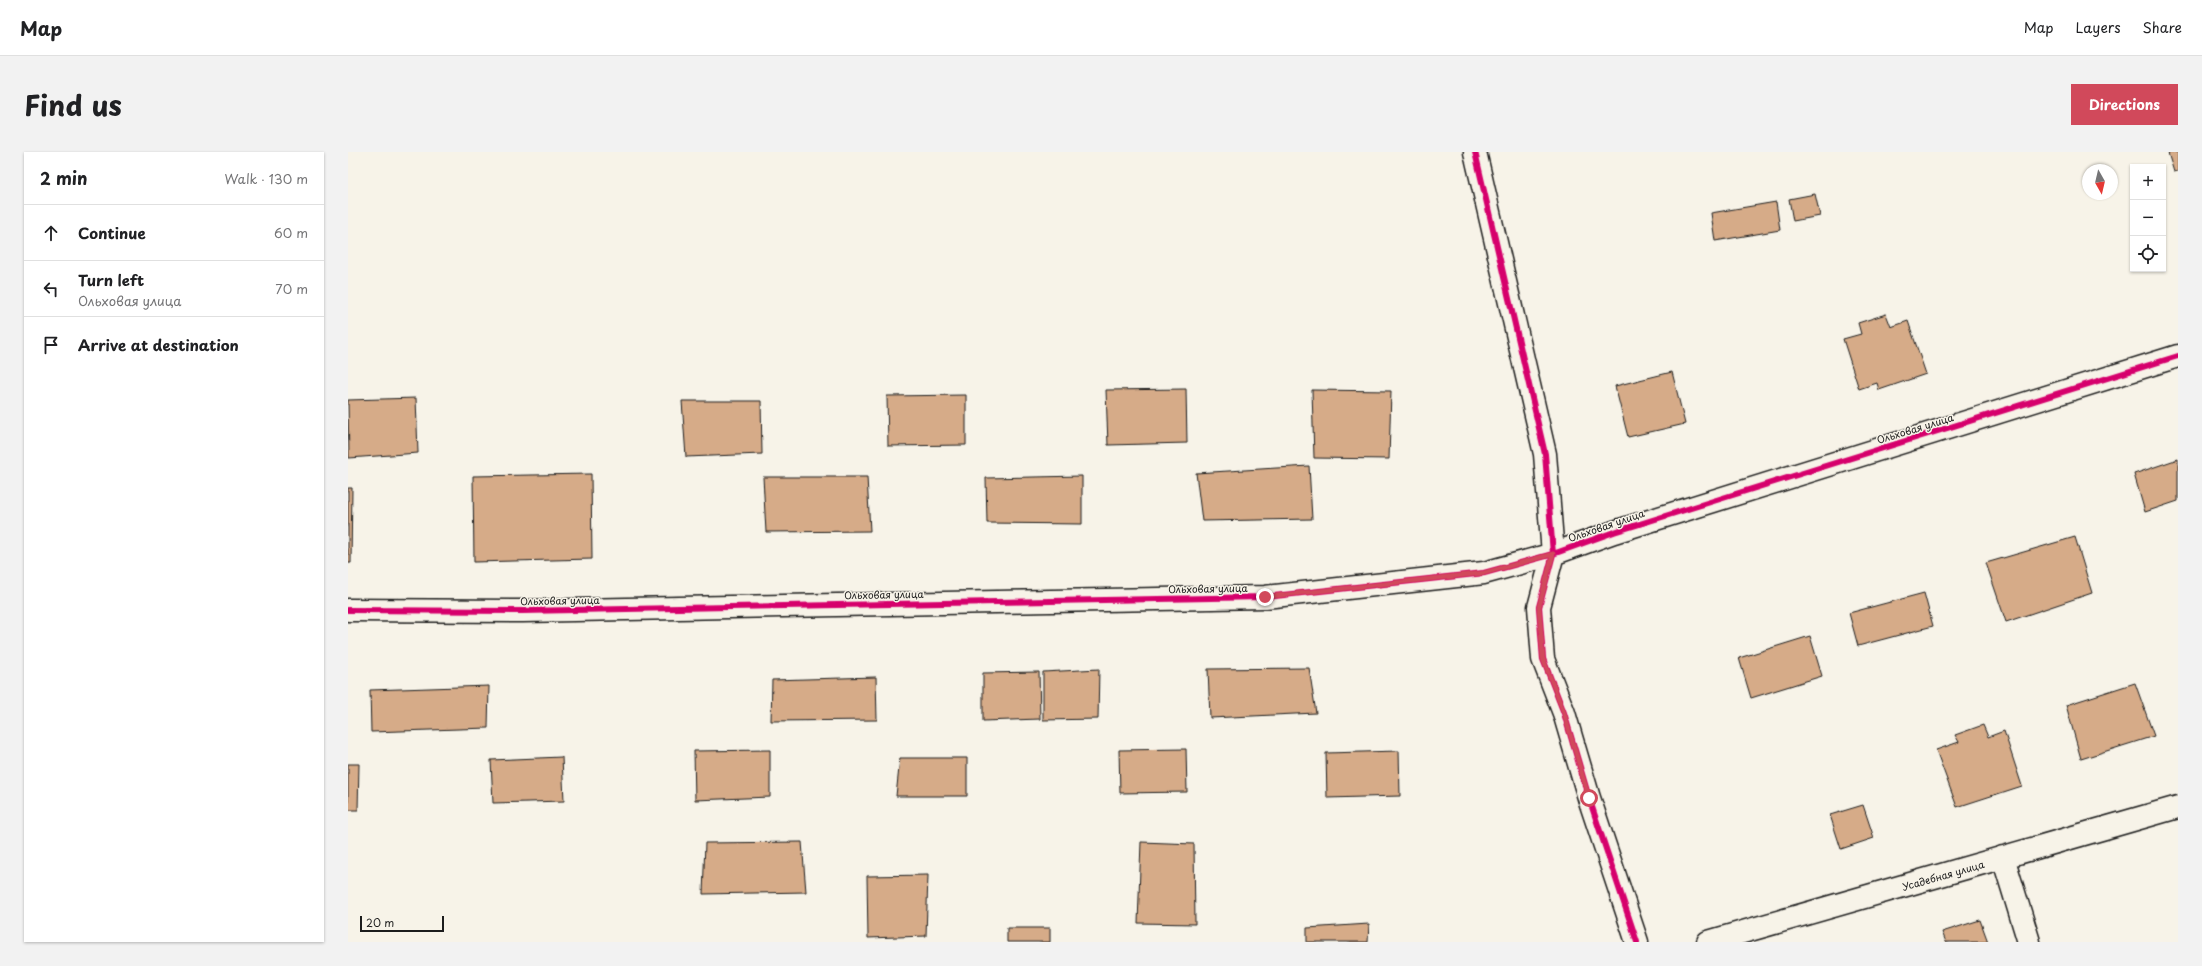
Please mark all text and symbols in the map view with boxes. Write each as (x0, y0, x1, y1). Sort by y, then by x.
text: Map (20, 14, 62, 42)
text: Map (2024, 17, 2054, 38)
text: Layers (2076, 17, 2121, 38)
text: Share (2143, 17, 2182, 38)
text: Find us (24, 83, 122, 126)
button: Directions (2071, 84, 2178, 125)
north arrow (2082, 164, 2118, 200)
map controls (2130, 164, 2166, 272)
button: + (2130, 164, 2166, 200)
text: 2 min (40, 165, 87, 191)
text: Walk · 130 m (225, 169, 308, 188)
button: − (2130, 200, 2166, 236)
text: Continue (78, 221, 146, 244)
icon: ahead (40, 222, 62, 244)
text: 60 m (274, 223, 308, 242)
button: locate (2130, 236, 2166, 272)
text: Turn left (78, 268, 144, 291)
icon: left (40, 278, 62, 300)
text: 70 m (275, 279, 308, 298)
text: Ольховая улица (78, 291, 182, 310)
text: Arrive at destination (78, 333, 239, 356)
icon: arrive (40, 334, 62, 356)
street label: Ольховая улица (1875, 409, 1956, 447)
street label: Ольховая улица (1566, 505, 1647, 545)
street label: Ольховая улица (1168, 580, 1249, 596)
street label: Ольховая улица (844, 586, 925, 602)
route end (1256, 588, 1274, 606)
street label: Ольховая улица (520, 592, 601, 608)
route start (1580, 789, 1598, 807)
street label: Усадебная улица (1900, 856, 1987, 894)
scale bar (360, 914, 444, 933)
text: 20 m (366, 914, 394, 931)

